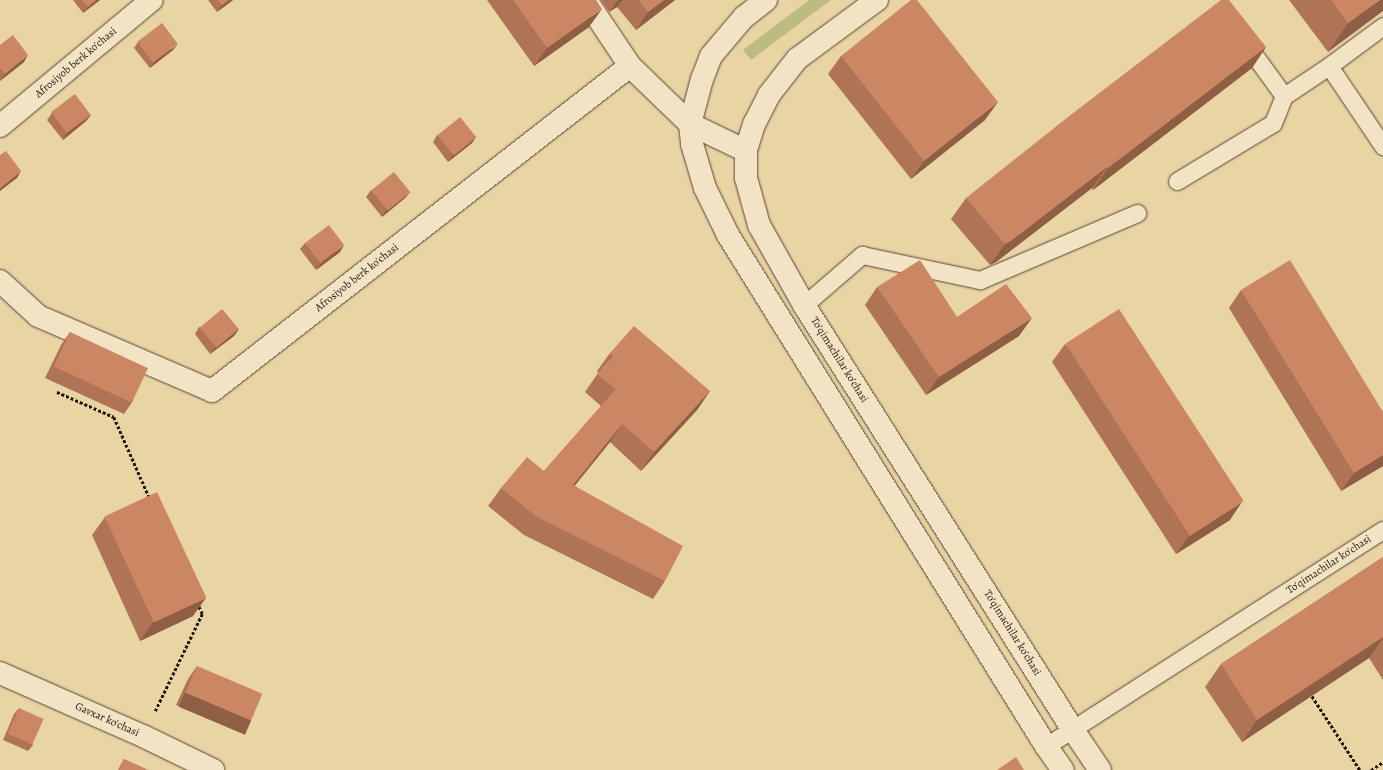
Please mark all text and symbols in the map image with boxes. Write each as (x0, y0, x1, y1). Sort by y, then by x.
street label: Afrosiyob berk ko'chasi (32, 25, 120, 101)
street label: Afrosiyob berk ko'chasi (312, 241, 402, 315)
street label: To'qimachilar ko'chasi (807, 315, 871, 405)
street label: To'qimachilar ko'chasi (1284, 533, 1374, 597)
street label: To'qimachilar ko'chasi (980, 588, 1044, 678)
street label: Gavxar ko'chasi (73, 700, 141, 740)

